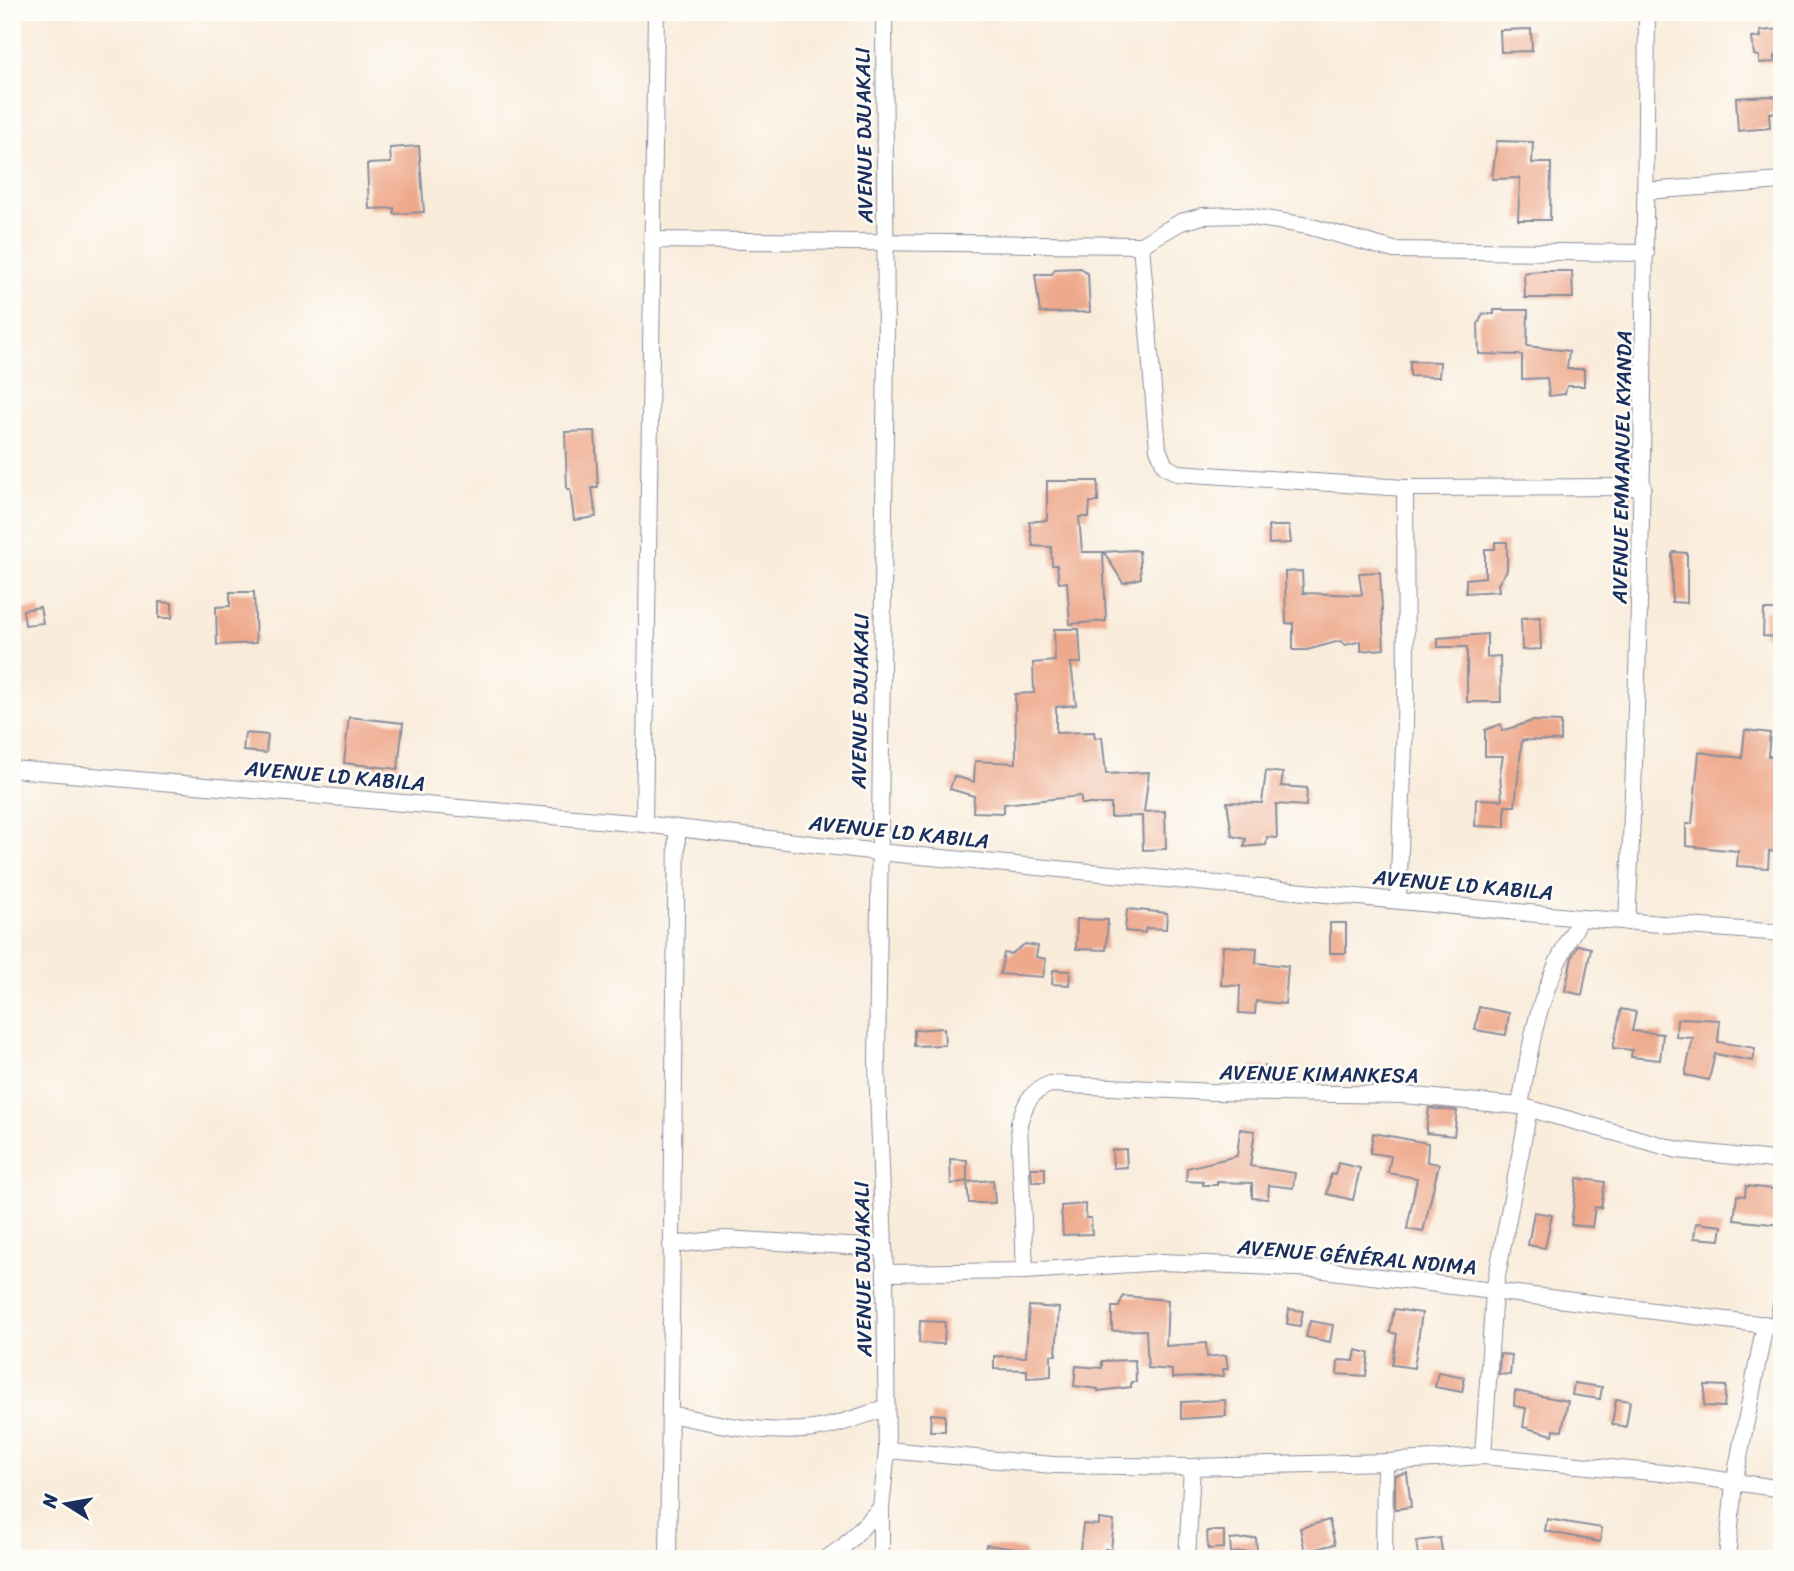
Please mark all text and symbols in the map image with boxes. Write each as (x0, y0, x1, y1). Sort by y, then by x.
street label: AVENUE DJUAKALI (843, 46, 885, 224)
street label: AVENUE EMMANUEL KYANDA (1601, 330, 1643, 605)
street label: AVENUE DJUAKALI (839, 612, 881, 790)
street label: AVENUE LD KABILA (242, 749, 427, 803)
street label: AVENUE LD KABILA (806, 804, 991, 860)
street label: AVENUE LD KABILA (1370, 858, 1555, 912)
street label: AVENUE KIMANKESA (1218, 1053, 1419, 1095)
street label: AVENUE DJUAKALI (842, 1180, 884, 1358)
street label: AVENUE GÉNÉRAL NDIMA (1235, 1228, 1478, 1286)
north arrow (32, 1470, 102, 1540)
text: N (32, 1490, 67, 1511)

